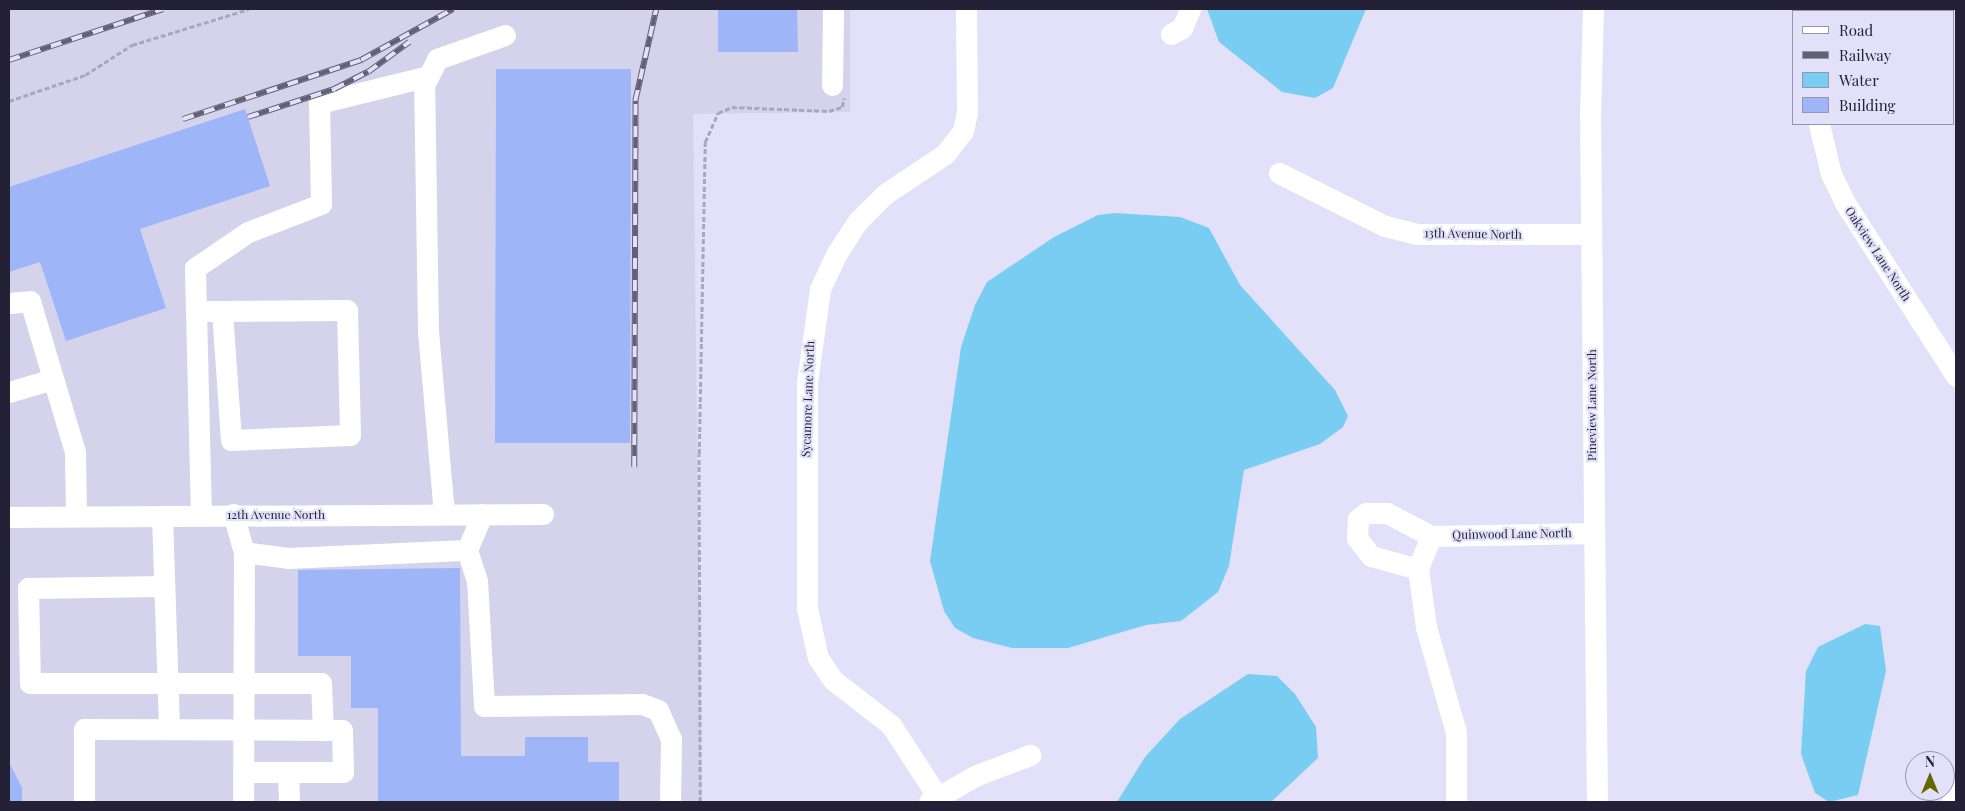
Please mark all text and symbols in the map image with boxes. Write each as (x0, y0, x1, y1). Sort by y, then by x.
legend (1792, 10, 1955, 125)
text: Road (1839, 20, 1873, 40)
text: Railway (1839, 45, 1891, 65)
text: Water (1839, 70, 1879, 90)
text: Building (1839, 95, 1895, 115)
street label: Oakview Lane North (1842, 204, 1914, 304)
street label: 13th Avenue North (1424, 226, 1522, 242)
street label: Sycamore Lane North (799, 341, 817, 457)
street label: Pineview Lane North (1585, 349, 1599, 461)
street label: 12th Avenue North (227, 508, 325, 522)
street label: Quinwood Lane North (1452, 526, 1572, 542)
north arrow (1905, 751, 1955, 801)
text: N (1925, 752, 1935, 771)

